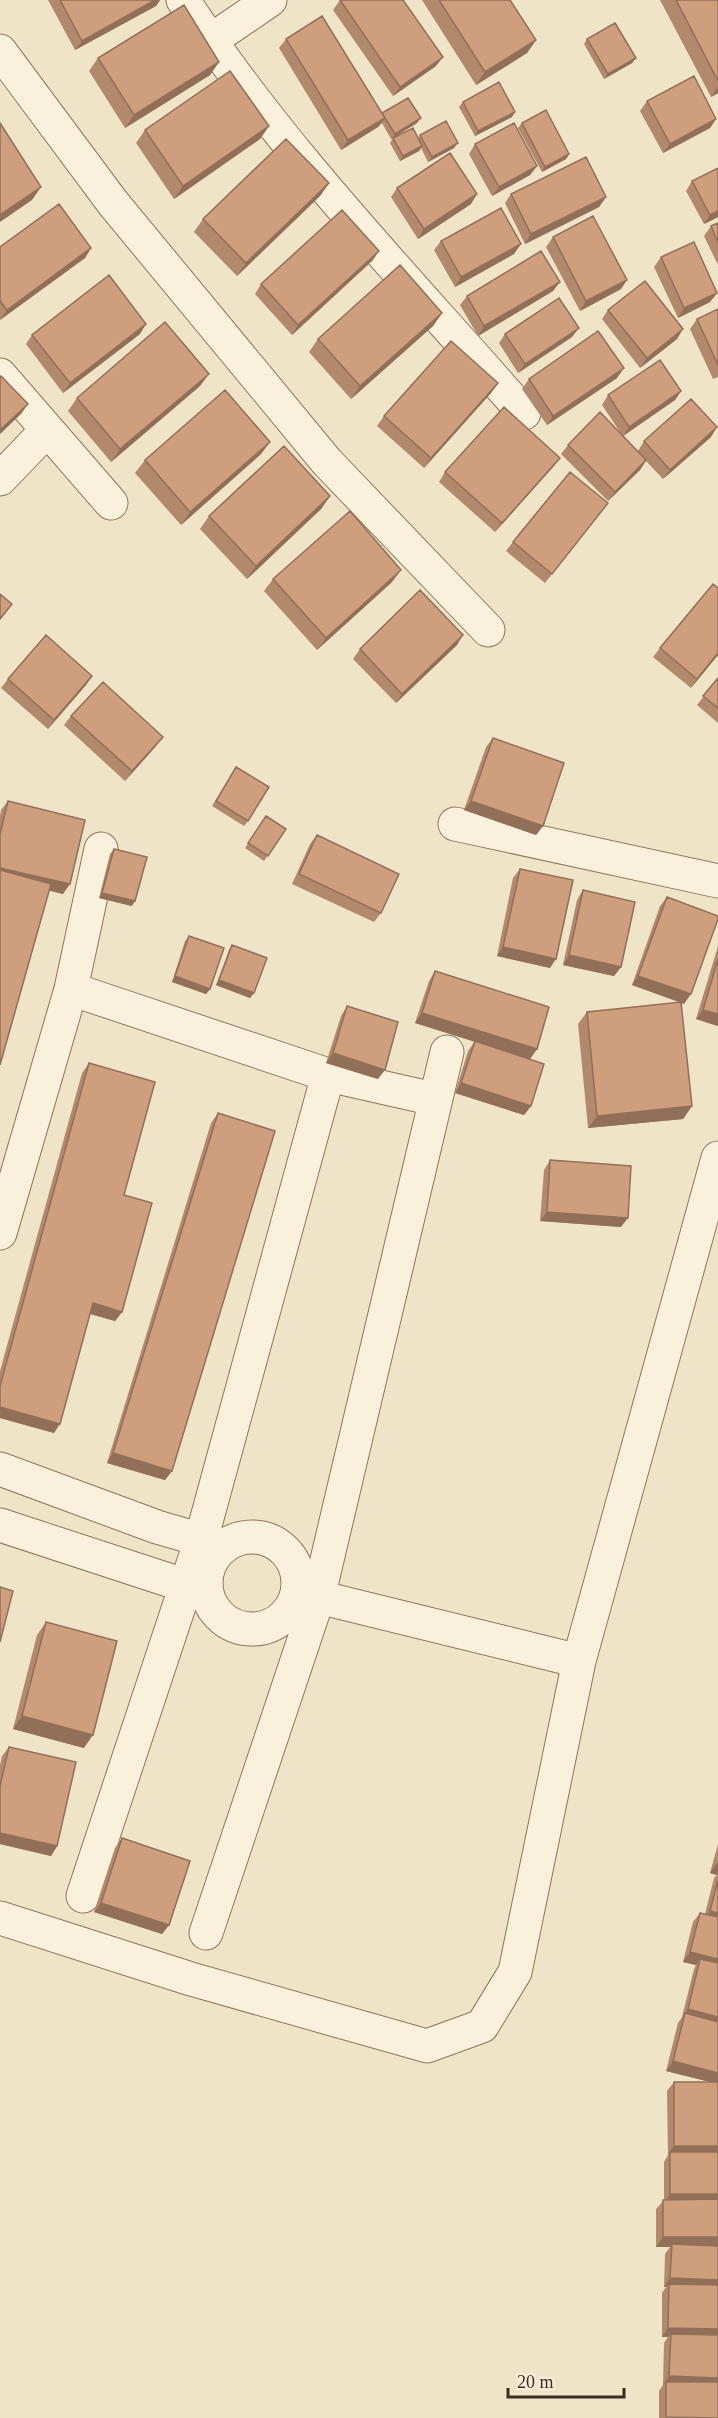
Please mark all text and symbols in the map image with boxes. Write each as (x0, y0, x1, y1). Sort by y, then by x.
scale bar (508, 2361, 624, 2399)
text: 20 m (517, 2372, 554, 2392)

